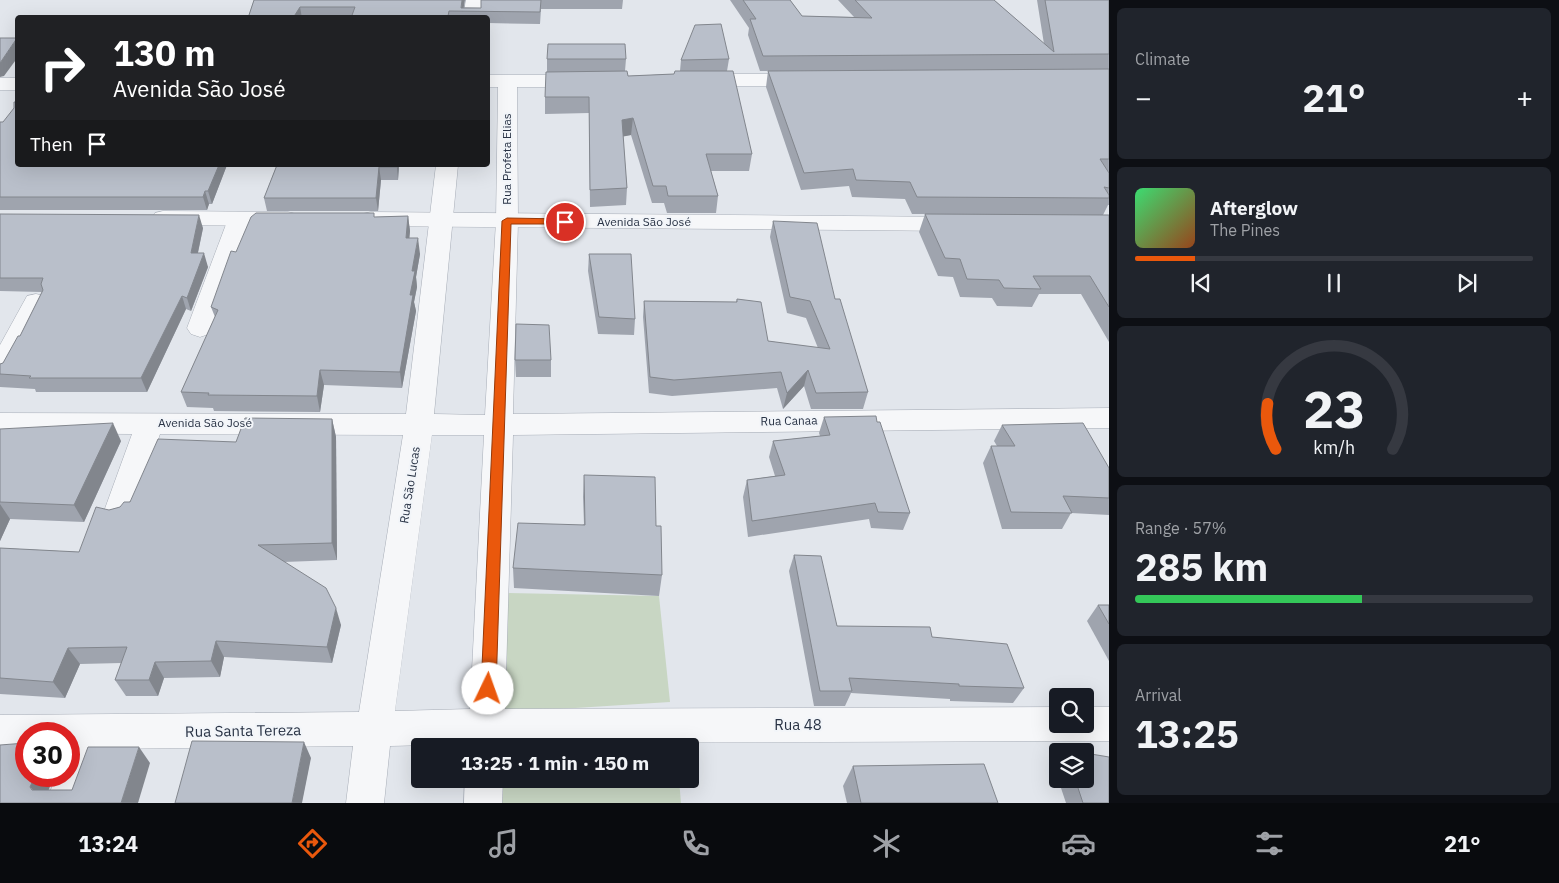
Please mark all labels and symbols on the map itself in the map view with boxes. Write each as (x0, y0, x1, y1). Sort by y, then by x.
street label: Rua Profeta Elias (499, 113, 514, 205)
pin (544, 201, 586, 243)
street label: Avenida São José (597, 214, 691, 229)
street label: Rua Canaa (760, 412, 818, 428)
street label: Avenida São José (158, 415, 252, 430)
street label: Rua São Lucas (396, 445, 423, 524)
position arrow (461, 662, 513, 714)
street label: Rua 48 (774, 715, 822, 734)
street label: Rua Santa Tereza (185, 720, 301, 741)
speed limit sign: 30 (15, 722, 80, 787)

